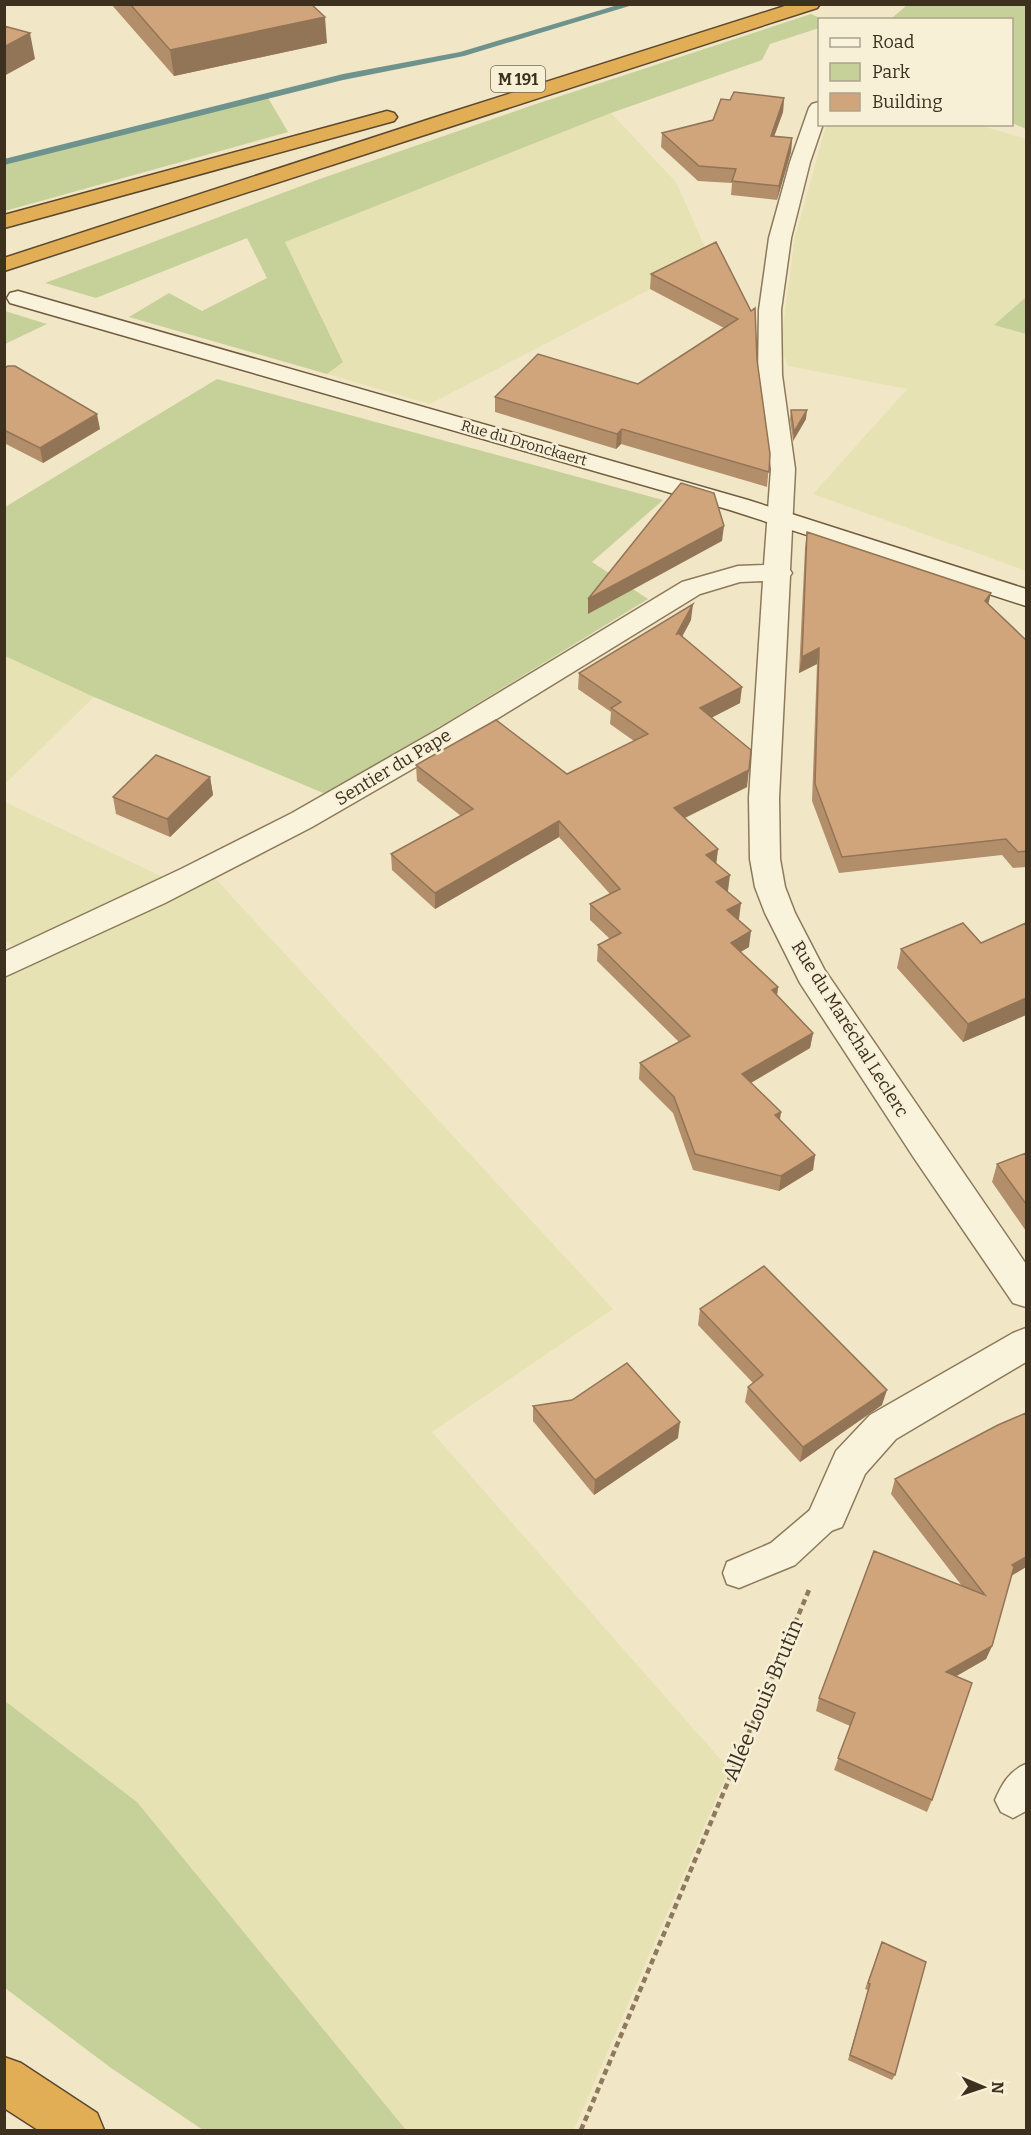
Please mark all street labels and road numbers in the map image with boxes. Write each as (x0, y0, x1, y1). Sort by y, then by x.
road number: M 191 (491, 66, 545, 92)
street label: Rue du Dronckaert (459, 416, 590, 470)
street label: Sentier du Pape (331, 724, 455, 810)
street label: Rue du Maréchal Leclerc (787, 937, 913, 1121)
street label: Allée Louis Brutin (717, 1615, 809, 1785)

